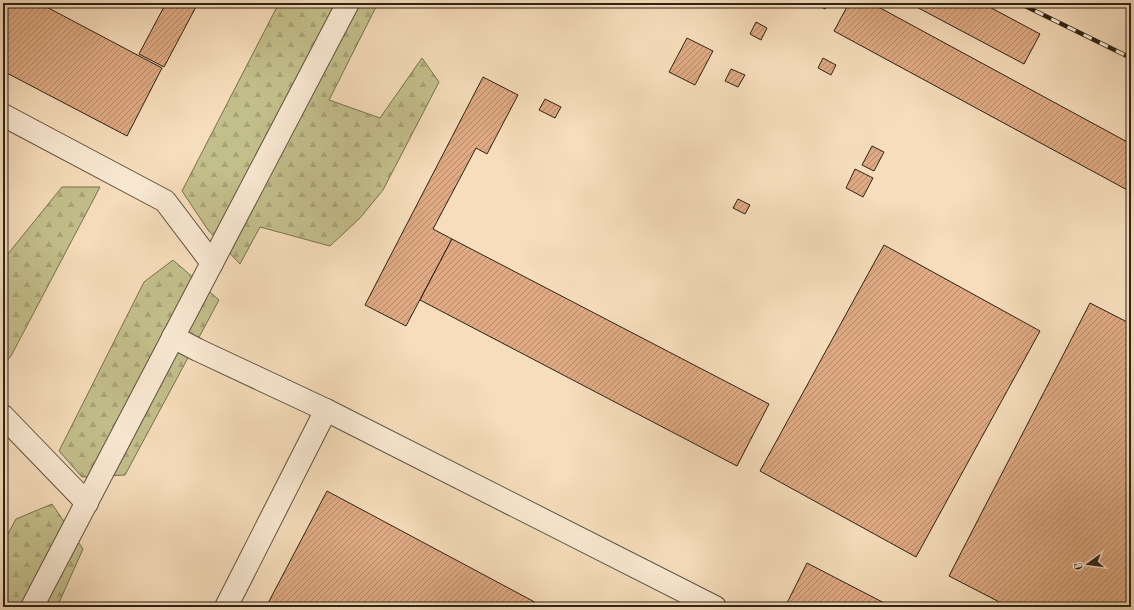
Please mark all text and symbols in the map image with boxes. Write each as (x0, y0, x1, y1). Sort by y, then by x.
north arrow (1068, 544, 1108, 584)
text: С (1074, 561, 1086, 571)

